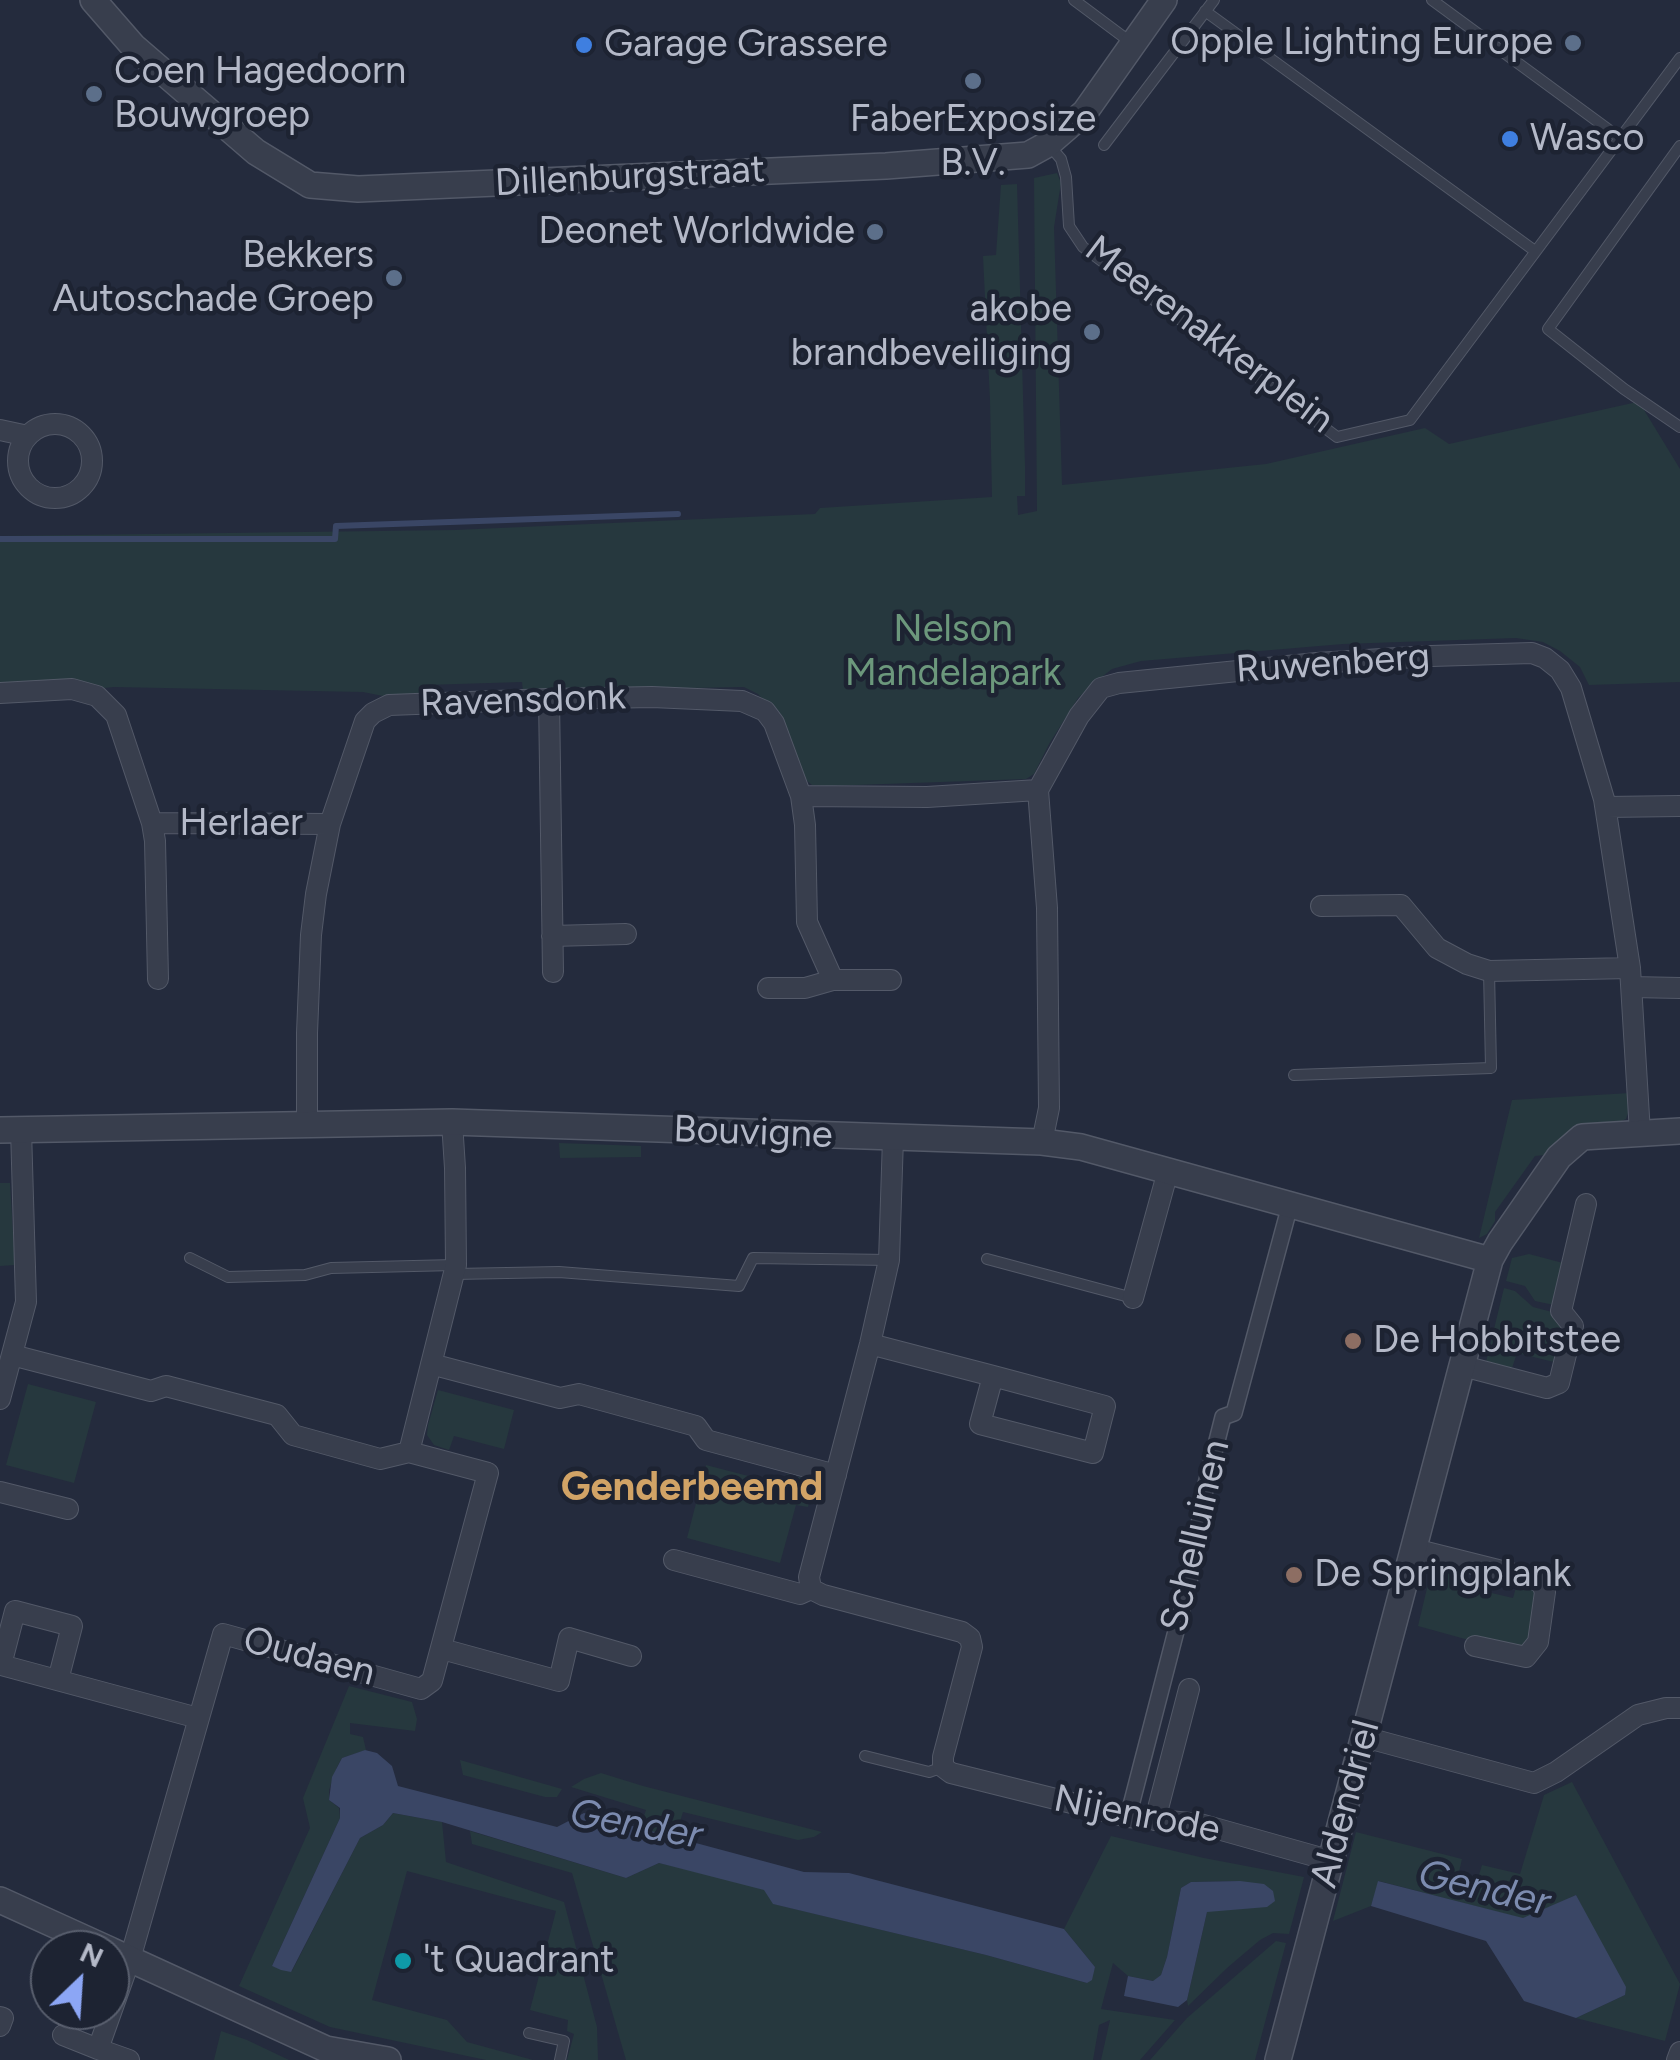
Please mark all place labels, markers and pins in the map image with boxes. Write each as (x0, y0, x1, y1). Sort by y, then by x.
place label: Opple Lighting Europe (1170, 20, 1553, 66)
place label: Garage Grassere (604, 22, 888, 68)
marker: Opple Lighting Europe (1562, 32, 1584, 54)
marker: Garage Grassere (573, 34, 595, 56)
place label: Coen Hagedoorn Bouwgroep (114, 49, 406, 138)
marker: FaberExposize B.V. (962, 70, 984, 92)
marker: Coen Hagedoorn Bouwgroep (83, 83, 105, 105)
place label: FaberExposize B.V. (850, 97, 1096, 186)
place label: Wasco (1530, 116, 1645, 162)
marker: Wasco (1499, 128, 1521, 150)
place label: Deonet Worldwide (538, 209, 855, 255)
marker: Deonet Worldwide (864, 221, 886, 243)
place label: Bekkers Autoschade Groep (53, 233, 374, 322)
marker: Bekkers Autoschade Groep (383, 267, 405, 289)
place label: akobe brandbeveiliging (791, 287, 1072, 376)
marker: akobe brandbeveiliging (1081, 321, 1103, 343)
place label: De Hobbitstee (1373, 1318, 1621, 1364)
marker: De Hobbitstee (1342, 1330, 1364, 1352)
place label: De Springplank (1314, 1552, 1571, 1598)
marker: De Springplank (1283, 1564, 1305, 1586)
place label: 't Quadrant (423, 1938, 615, 1984)
marker: 't Quadrant (392, 1950, 414, 1972)

